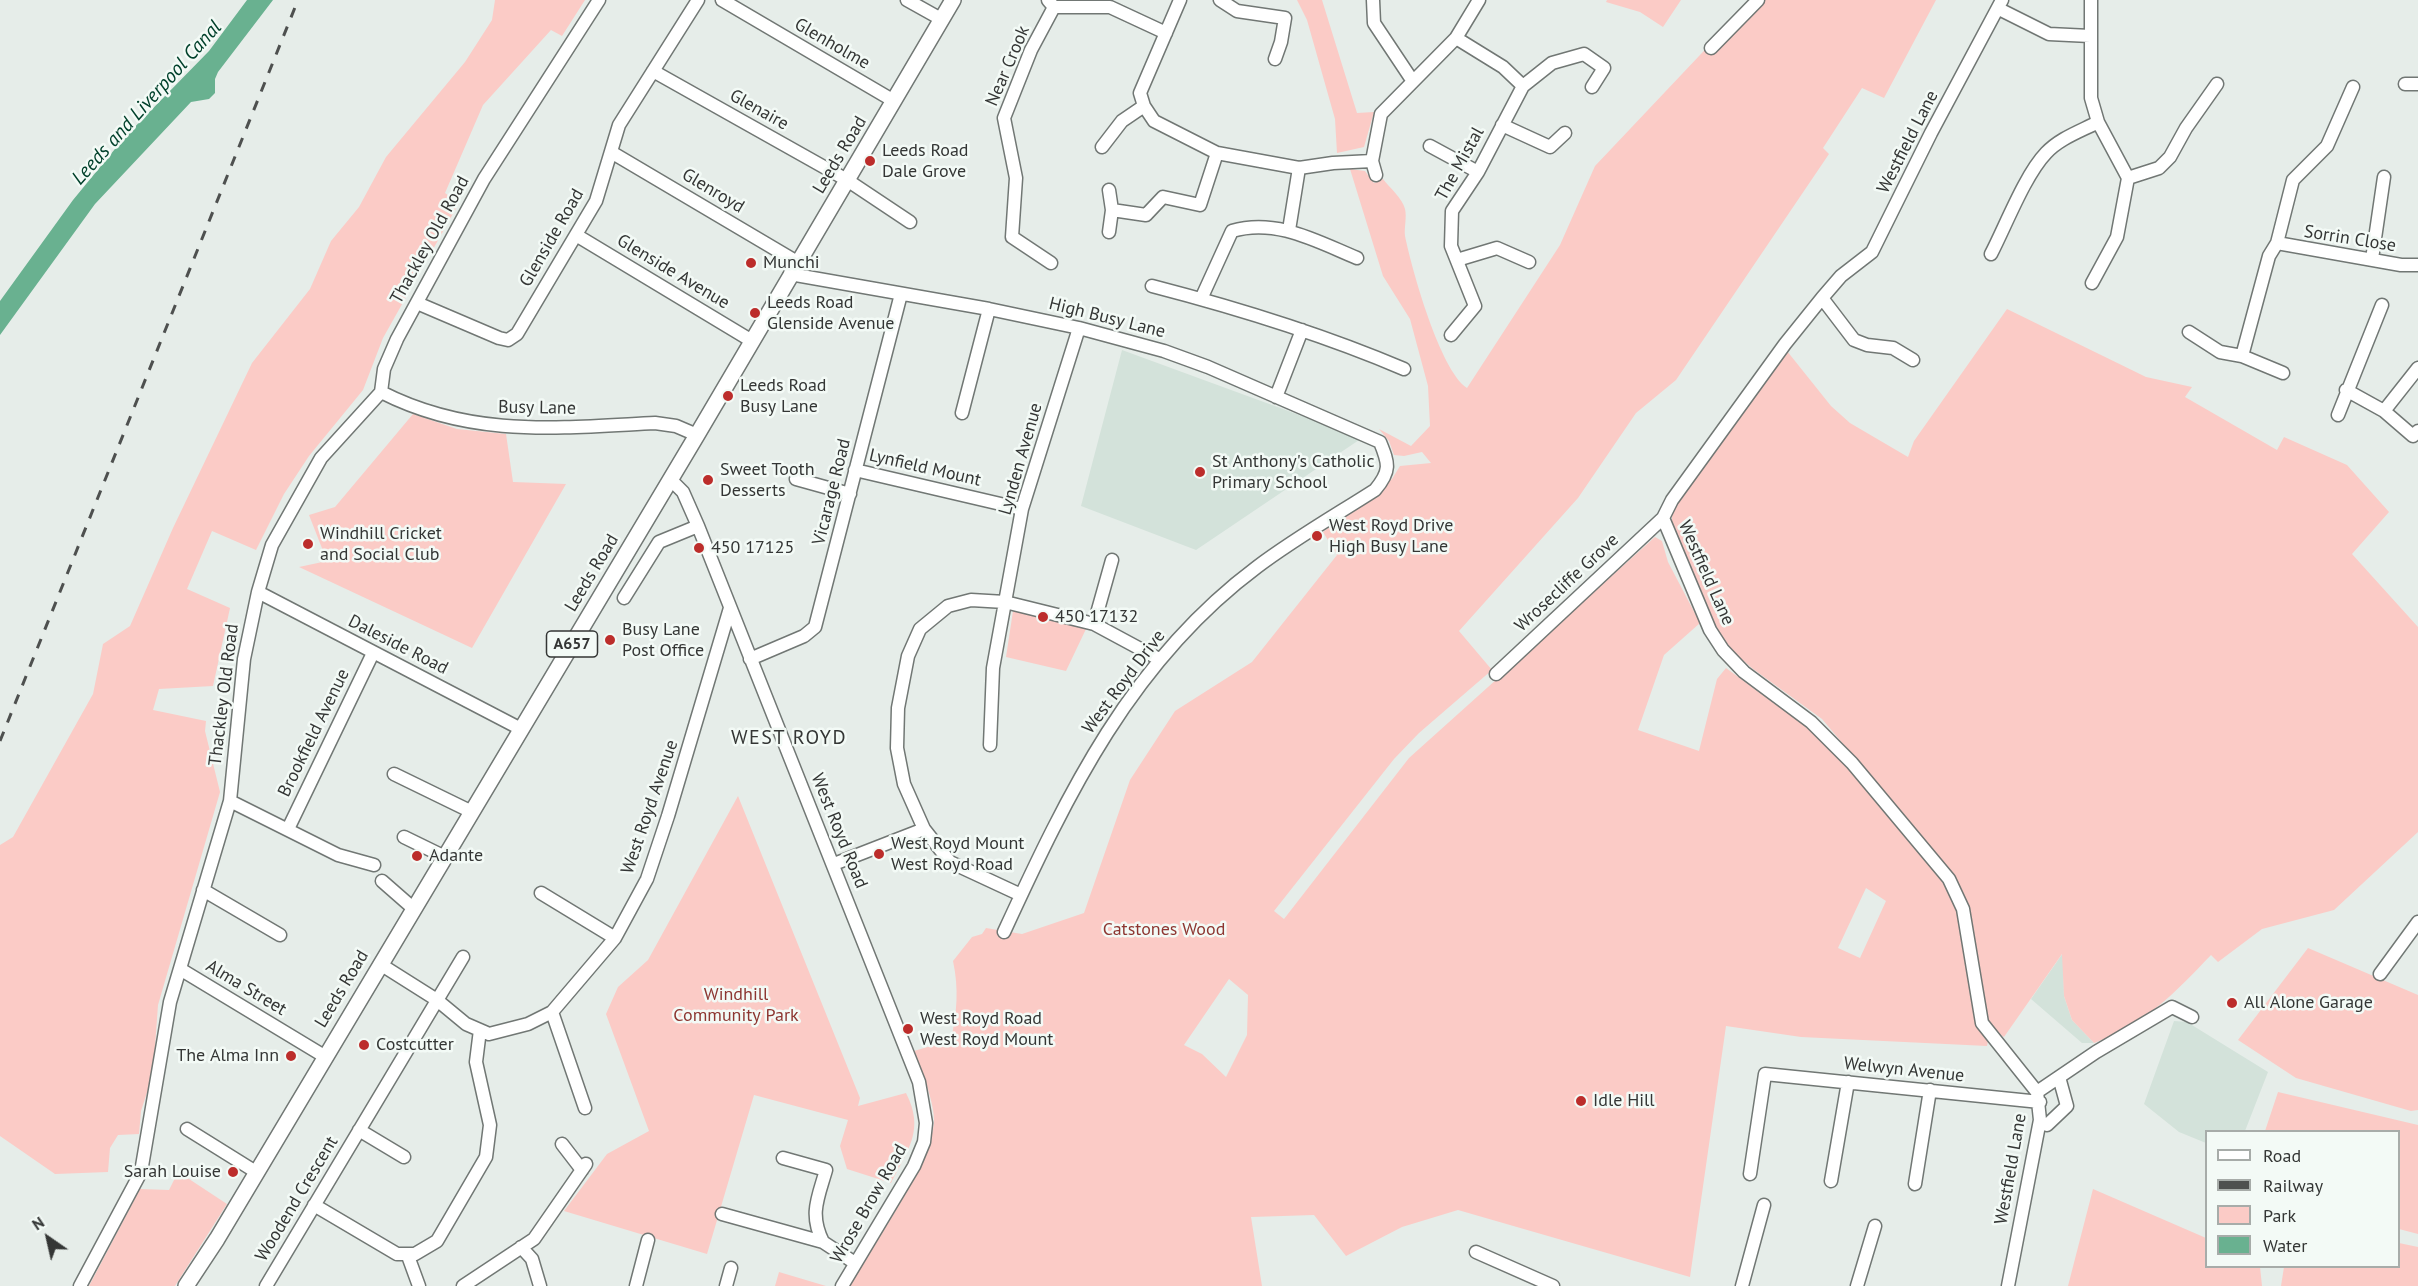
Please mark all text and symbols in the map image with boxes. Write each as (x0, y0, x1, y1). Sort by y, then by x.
street label: Glenholme (790, 14, 874, 74)
water label: Leeds and Liverpool Canal (67, 16, 227, 190)
street label: Near Crook (981, 23, 1035, 109)
street label: Glenaire (726, 85, 792, 135)
street label: Westfield Lane (1873, 87, 1943, 197)
street label: Leeds Road (808, 112, 872, 198)
street label: The Mistal (1431, 123, 1489, 205)
place label: Leeds Road Dale Grove (882, 140, 969, 182)
marker: Leeds Road Dale Grove (863, 154, 877, 168)
street label: Glenroyd (678, 164, 748, 218)
street label: Thackley Old Road (386, 172, 474, 308)
street label: Glenside Road (515, 185, 589, 291)
street label: Sorrin Close (2302, 221, 2398, 257)
street label: Glenside Avenue (613, 230, 733, 314)
place label: Munchi (763, 252, 820, 274)
marker: Munchi (744, 256, 758, 270)
place label: Leeds Road Glenside Avenue (767, 292, 895, 334)
street label: High Busy Lane (1047, 293, 1167, 343)
marker: Leeds Road Glenside Avenue (748, 306, 762, 320)
place label: Leeds Road Busy Lane (740, 375, 827, 418)
marker: Leeds Road Busy Lane (721, 389, 735, 403)
street label: Busy Lane (498, 397, 576, 419)
street label: Lynden Avenue (995, 401, 1047, 517)
street label: Vicarage Road (808, 437, 856, 547)
street label: Lynfield Mount (867, 445, 983, 491)
place label: St Anthony's Catholic Primary School (1212, 451, 1375, 494)
place label: Sweet Tooth Desserts (720, 459, 815, 502)
marker: St Anthony's Catholic Primary School (1193, 465, 1207, 479)
marker: Sweet Tooth Desserts (701, 473, 715, 487)
place label: West Royd Drive High Busy Lane (1329, 515, 1453, 558)
street label: Westfield Lane (1673, 517, 1739, 629)
place label: Windhill Cricket and Social Club (320, 523, 442, 566)
marker: West Royd Drive High Busy Lane (1310, 529, 1324, 543)
street label: Wrosecliffe Grove (1511, 529, 1623, 637)
street label: Leeds Road (560, 530, 624, 616)
marker: Windhill Cricket and Social Club (301, 537, 315, 551)
place label: 450 17125 (711, 537, 794, 559)
marker: 450 17125 (692, 541, 706, 555)
place label: 450 17132 (1055, 606, 1138, 628)
marker: 450 17132 (1036, 610, 1050, 624)
street label: Daleside Road (344, 611, 452, 679)
place label: Busy Lane Post Office (622, 619, 704, 662)
street label: Thackley Old Road (205, 623, 243, 767)
street label: West Royd Drive (1078, 626, 1170, 738)
road number: A657 (546, 631, 598, 657)
marker: Busy Lane Post Office (603, 633, 617, 647)
street label: Brookfield Avenue (274, 666, 354, 800)
district label: WEST ROYD (731, 726, 847, 750)
street label: West Royd Avenue (617, 737, 683, 877)
street label: West Royd Road (806, 770, 872, 892)
place label: West Royd Mount West Royd Road (891, 833, 1024, 876)
place label: Adante (429, 845, 483, 867)
marker: West Royd Mount West Royd Road (872, 847, 886, 861)
marker: Adante (410, 849, 424, 863)
park label: Catstones Wood (1103, 919, 1225, 941)
street label: Leeds Road (310, 946, 374, 1032)
street label: Alma Street (202, 956, 290, 1020)
park label: Windhill Community Park (673, 984, 799, 1026)
place label: All Alone Garage (2244, 992, 2373, 1014)
marker: All Alone Garage (2225, 996, 2239, 1010)
place label: West Royd Road West Royd Mount (920, 1008, 1053, 1050)
marker: West Royd Road West Royd Mount (901, 1022, 915, 1036)
place label: Costcutter (376, 1034, 454, 1056)
marker: Costcutter (357, 1038, 371, 1052)
place label: The Alma Inn (176, 1045, 279, 1067)
marker: The Alma Inn (284, 1049, 298, 1063)
street label: Welwyn Avenue (1843, 1053, 1965, 1087)
place label: Idle Hill (1593, 1090, 1655, 1112)
marker: Idle Hill (1574, 1094, 1588, 1108)
street label: Westfield Lane (1991, 1112, 2031, 1226)
legend (2205, 1130, 2400, 1268)
street label: Woodend Crescent (251, 1132, 343, 1266)
street label: Wrose Brow Road (826, 1141, 912, 1267)
text: Road (2263, 1144, 2301, 1167)
place label: Sarah Louise (124, 1161, 221, 1183)
marker: Sarah Louise (226, 1165, 240, 1179)
text: Railway (2263, 1174, 2323, 1197)
text: Park (2263, 1204, 2296, 1227)
north arrow (18, 1208, 78, 1268)
text: N (28, 1212, 48, 1234)
text: Water (2263, 1234, 2307, 1257)

